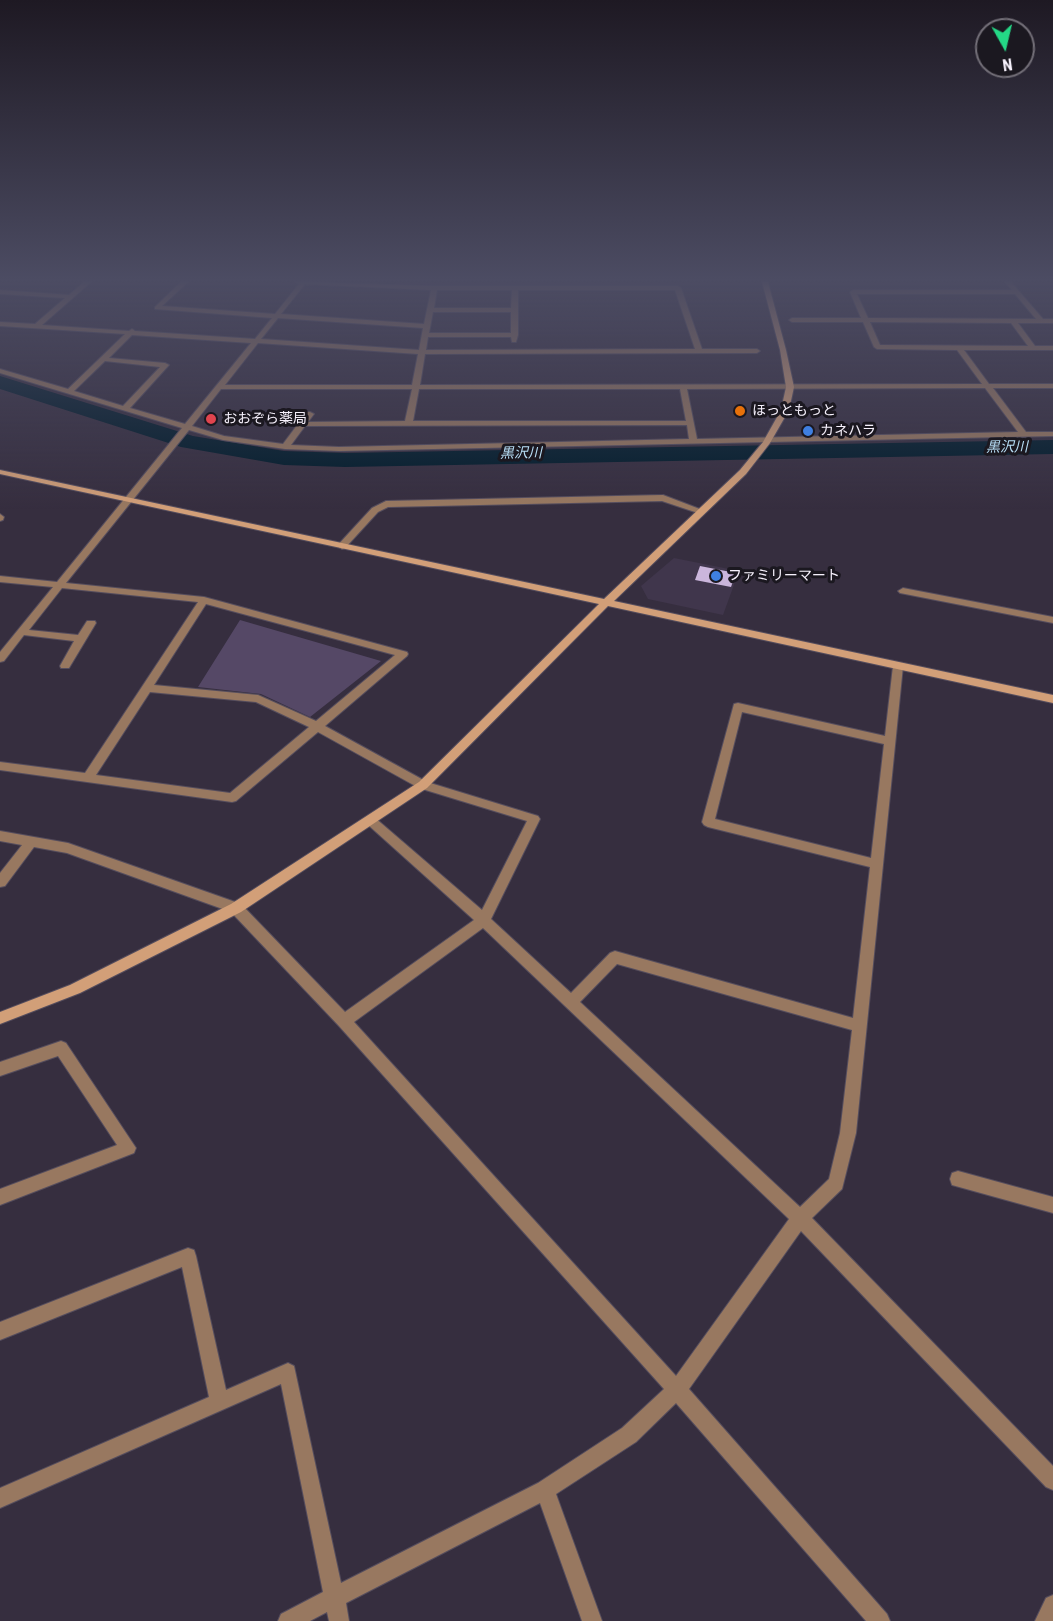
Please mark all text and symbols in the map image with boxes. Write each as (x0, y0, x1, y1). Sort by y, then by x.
north arrow (975, 18, 1035, 78)
text: N (1001, 54, 1013, 74)
place label: ほっともっと (752, 403, 836, 419)
marker: ほっともっと (733, 404, 747, 418)
place label: おおぞら薬局 (223, 411, 307, 427)
marker: おおぞら薬局 (204, 412, 218, 426)
place label: カネハラ (820, 423, 876, 439)
marker: カネハラ (801, 424, 815, 438)
water label: 黒沢川 (986, 439, 1028, 457)
water label: 黒沢川 (500, 445, 542, 463)
place label: ファミリーマート (728, 568, 840, 584)
marker: ファミリーマート (709, 569, 723, 583)

